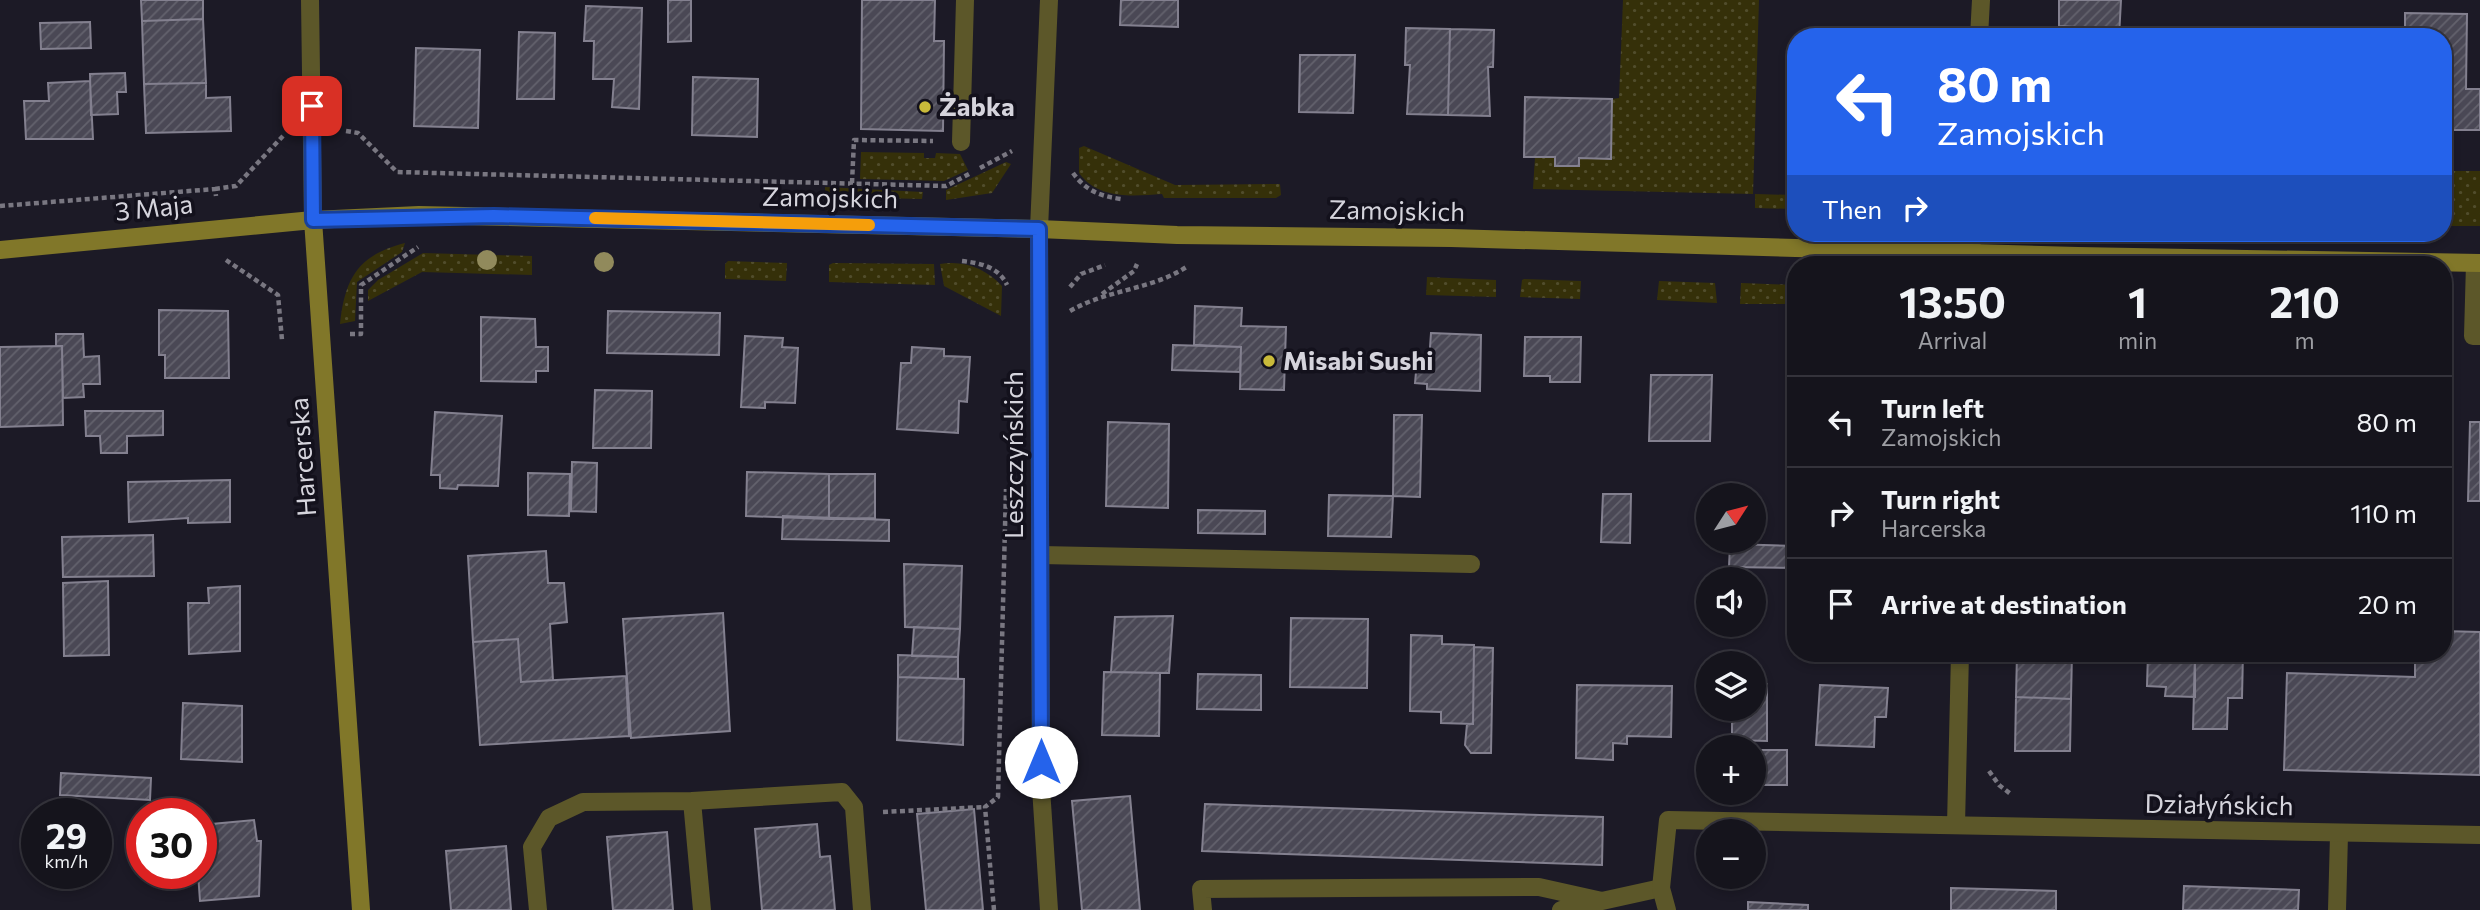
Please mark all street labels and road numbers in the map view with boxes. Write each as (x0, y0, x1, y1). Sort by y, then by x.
street label: Zamojskich (762, 180, 898, 213)
street label: 3 Maja (113, 187, 194, 226)
street label: Zamojskich (1329, 193, 1465, 226)
street label: Leszczyńskich (997, 371, 1028, 539)
street label: Harcerska (282, 397, 321, 518)
street label: Działyńskich (2144, 787, 2294, 820)

